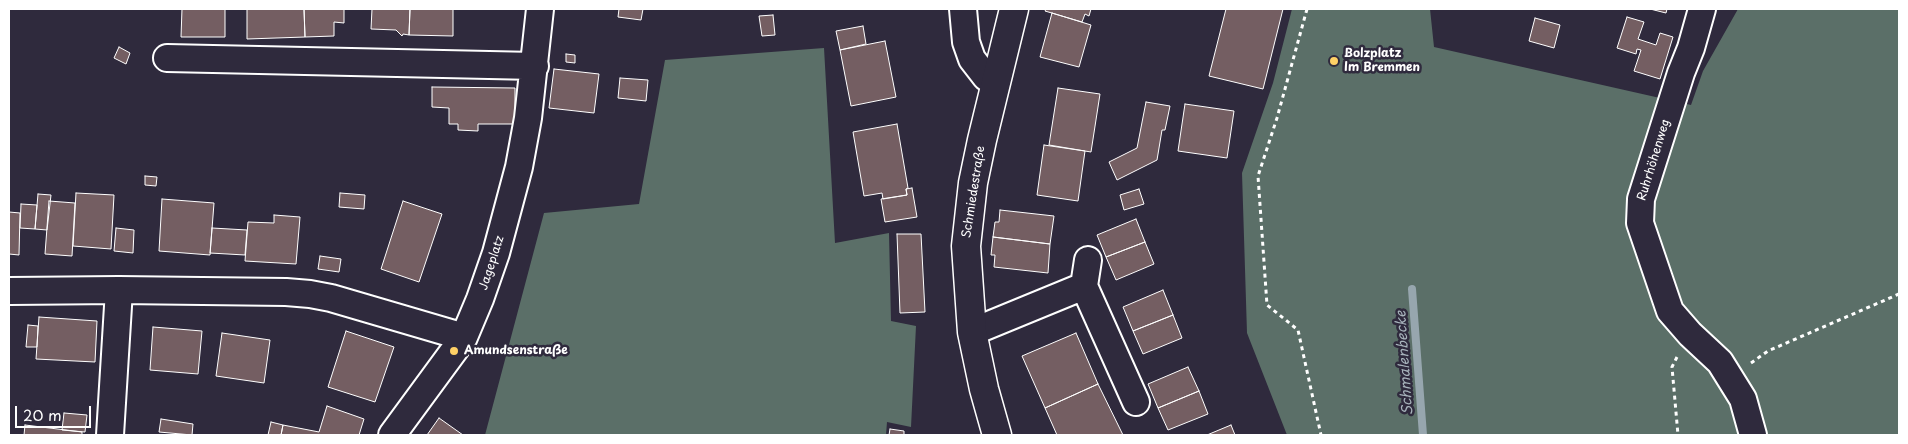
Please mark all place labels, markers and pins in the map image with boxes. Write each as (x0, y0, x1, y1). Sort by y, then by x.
place label: Bolzplatz Im Bremmen (1344, 47, 1420, 75)
marker: Bolzplatz Im Bremmen (1328, 55, 1340, 67)
place label: Amundsenstraße (464, 344, 568, 358)
marker: Amundsenstraße (448, 345, 460, 357)

